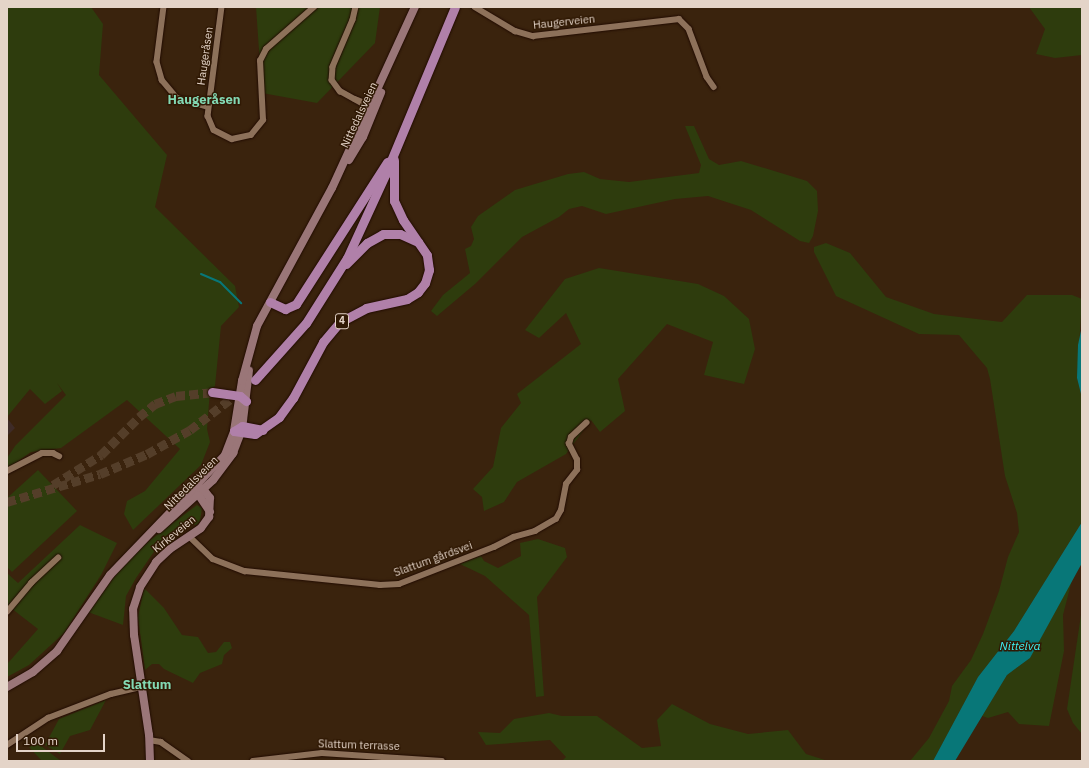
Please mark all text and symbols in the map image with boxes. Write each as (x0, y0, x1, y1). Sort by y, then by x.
street label: Haugerveien (532, 12, 596, 32)
street label: Haugeråsen (194, 26, 216, 86)
street label: Nittedalsveien (338, 80, 380, 150)
district label: Haugeråsen (167, 92, 241, 108)
road number: 4 (335, 313, 349, 329)
street label: Nittedalsveien (161, 453, 221, 513)
street label: Kirkeveien (150, 513, 198, 555)
street label: Slattum gårdsvei (392, 539, 474, 579)
water label: Nittelva (1000, 639, 1040, 653)
district label: Slattum (123, 677, 171, 693)
scale bar (18, 726, 107, 752)
text: 100 m (23, 733, 58, 748)
street label: Slattum terrasse (318, 737, 400, 753)

